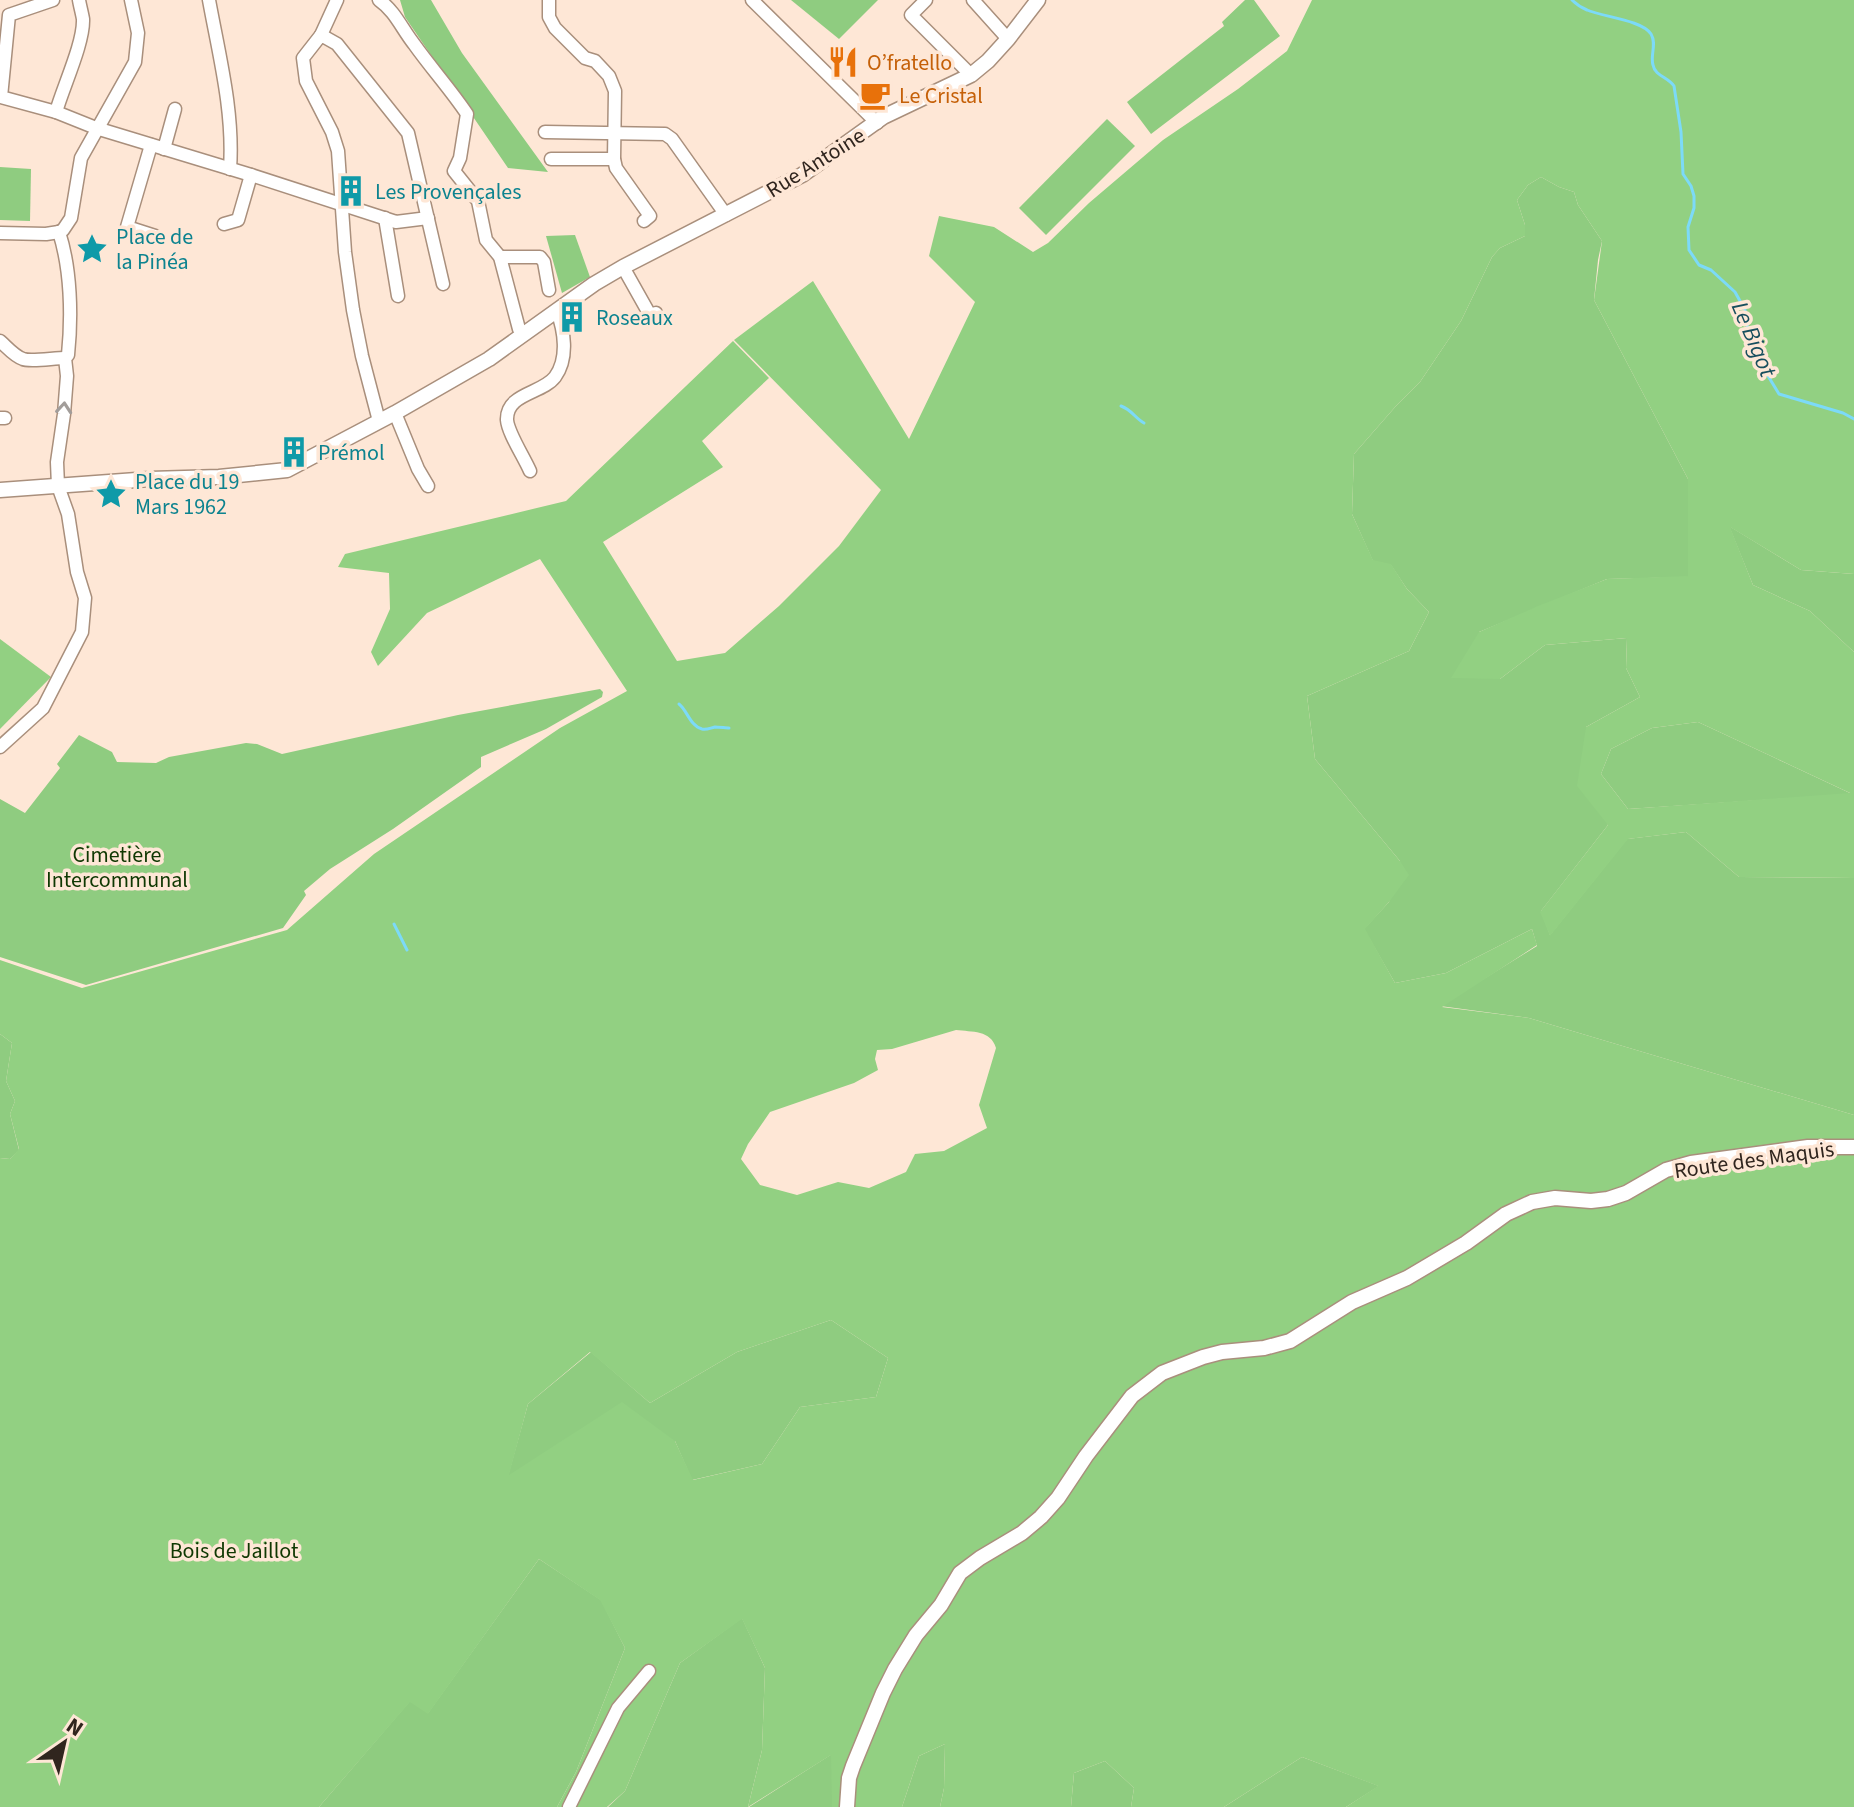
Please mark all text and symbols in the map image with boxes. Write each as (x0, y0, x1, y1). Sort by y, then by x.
restaurant icon: O’fratello (826, 45, 860, 79)
place label: O’fratello (867, 47, 952, 79)
cafe icon: Le Cristal (858, 78, 892, 112)
place label: Le Cristal (899, 80, 983, 112)
street label: Rue Antoine (760, 120, 871, 206)
building icon: Les Provençales (334, 174, 368, 208)
place label: Les Provençales (375, 176, 521, 208)
place label: Place de la Pinéa (116, 221, 193, 278)
place icon: Place de la Pinéa (75, 232, 109, 266)
water label: Le Bigot (1722, 296, 1786, 384)
building icon: Roseaux (555, 300, 589, 334)
place label: Roseaux (596, 302, 673, 334)
one-way arrow (55, 402, 72, 415)
building icon: Prémol (277, 435, 311, 469)
place label: Prémol (318, 437, 385, 469)
place label: Place du 19 Mars 1962 (135, 466, 239, 523)
place icon: Place du 19 Mars 1962 (94, 477, 128, 511)
park label: Cimetière Intercommunal (46, 839, 188, 896)
street label: Route des Maquis (1672, 1133, 1836, 1187)
park label: Bois de Jaillot (170, 1535, 299, 1567)
north arrow (24, 1703, 104, 1783)
text: N (60, 1710, 90, 1745)

